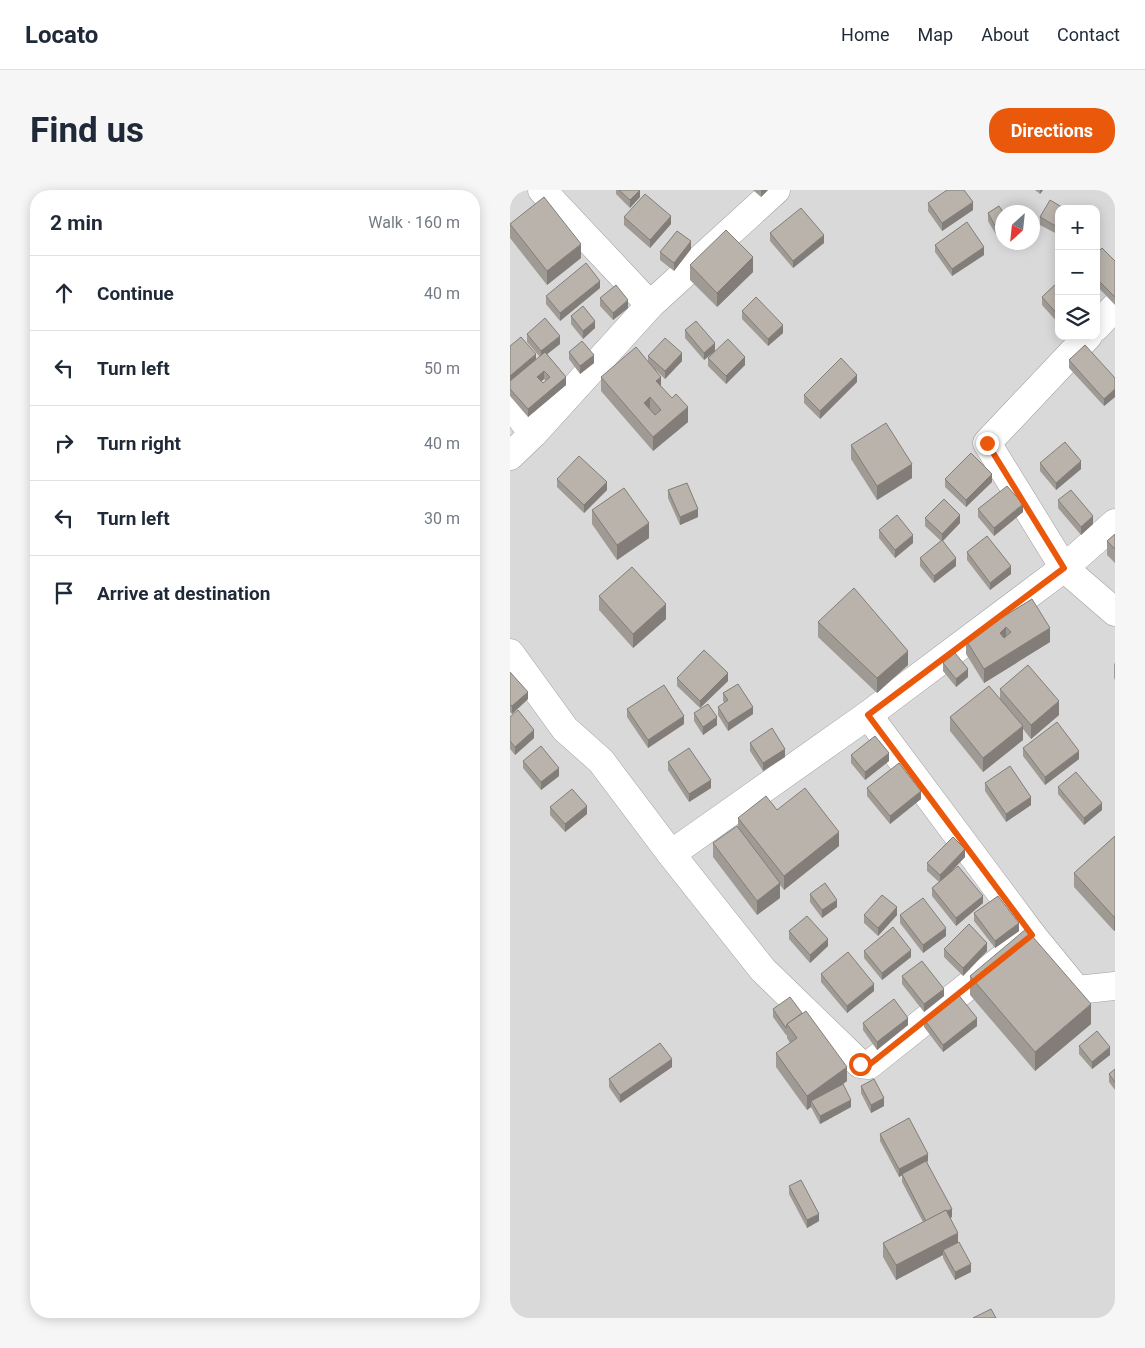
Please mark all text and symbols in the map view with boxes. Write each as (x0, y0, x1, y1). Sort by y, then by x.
text: Locato (25, 21, 98, 49)
text: Home (841, 24, 890, 45)
text: Map (918, 24, 953, 45)
text: About (981, 24, 1029, 45)
text: Contact (1057, 24, 1120, 45)
button: Directions (989, 108, 1115, 153)
text: Find us (30, 110, 144, 151)
north arrow (995, 205, 1040, 250)
map controls (1055, 205, 1100, 340)
button: + (1055, 205, 1100, 250)
text: 2 min (50, 211, 103, 235)
text: Walk · 160 m (368, 213, 460, 232)
button: − (1055, 250, 1100, 295)
icon: ahead (50, 279, 78, 307)
text: Continue (97, 282, 174, 305)
text: 40 m (424, 284, 460, 303)
button: layers (1055, 295, 1100, 340)
icon: left (50, 354, 78, 382)
text: Turn left (97, 357, 170, 380)
text: 50 m (424, 359, 460, 378)
icon: right (50, 429, 78, 457)
text: Turn right (97, 432, 181, 455)
route end (976, 432, 999, 455)
text: 40 m (424, 434, 460, 453)
icon: left (50, 504, 78, 532)
text: Turn left (97, 507, 170, 530)
text: 30 m (424, 509, 460, 528)
icon: arrive (50, 579, 78, 607)
text: Arrive at destination (97, 582, 270, 605)
route start (849, 1053, 872, 1076)

